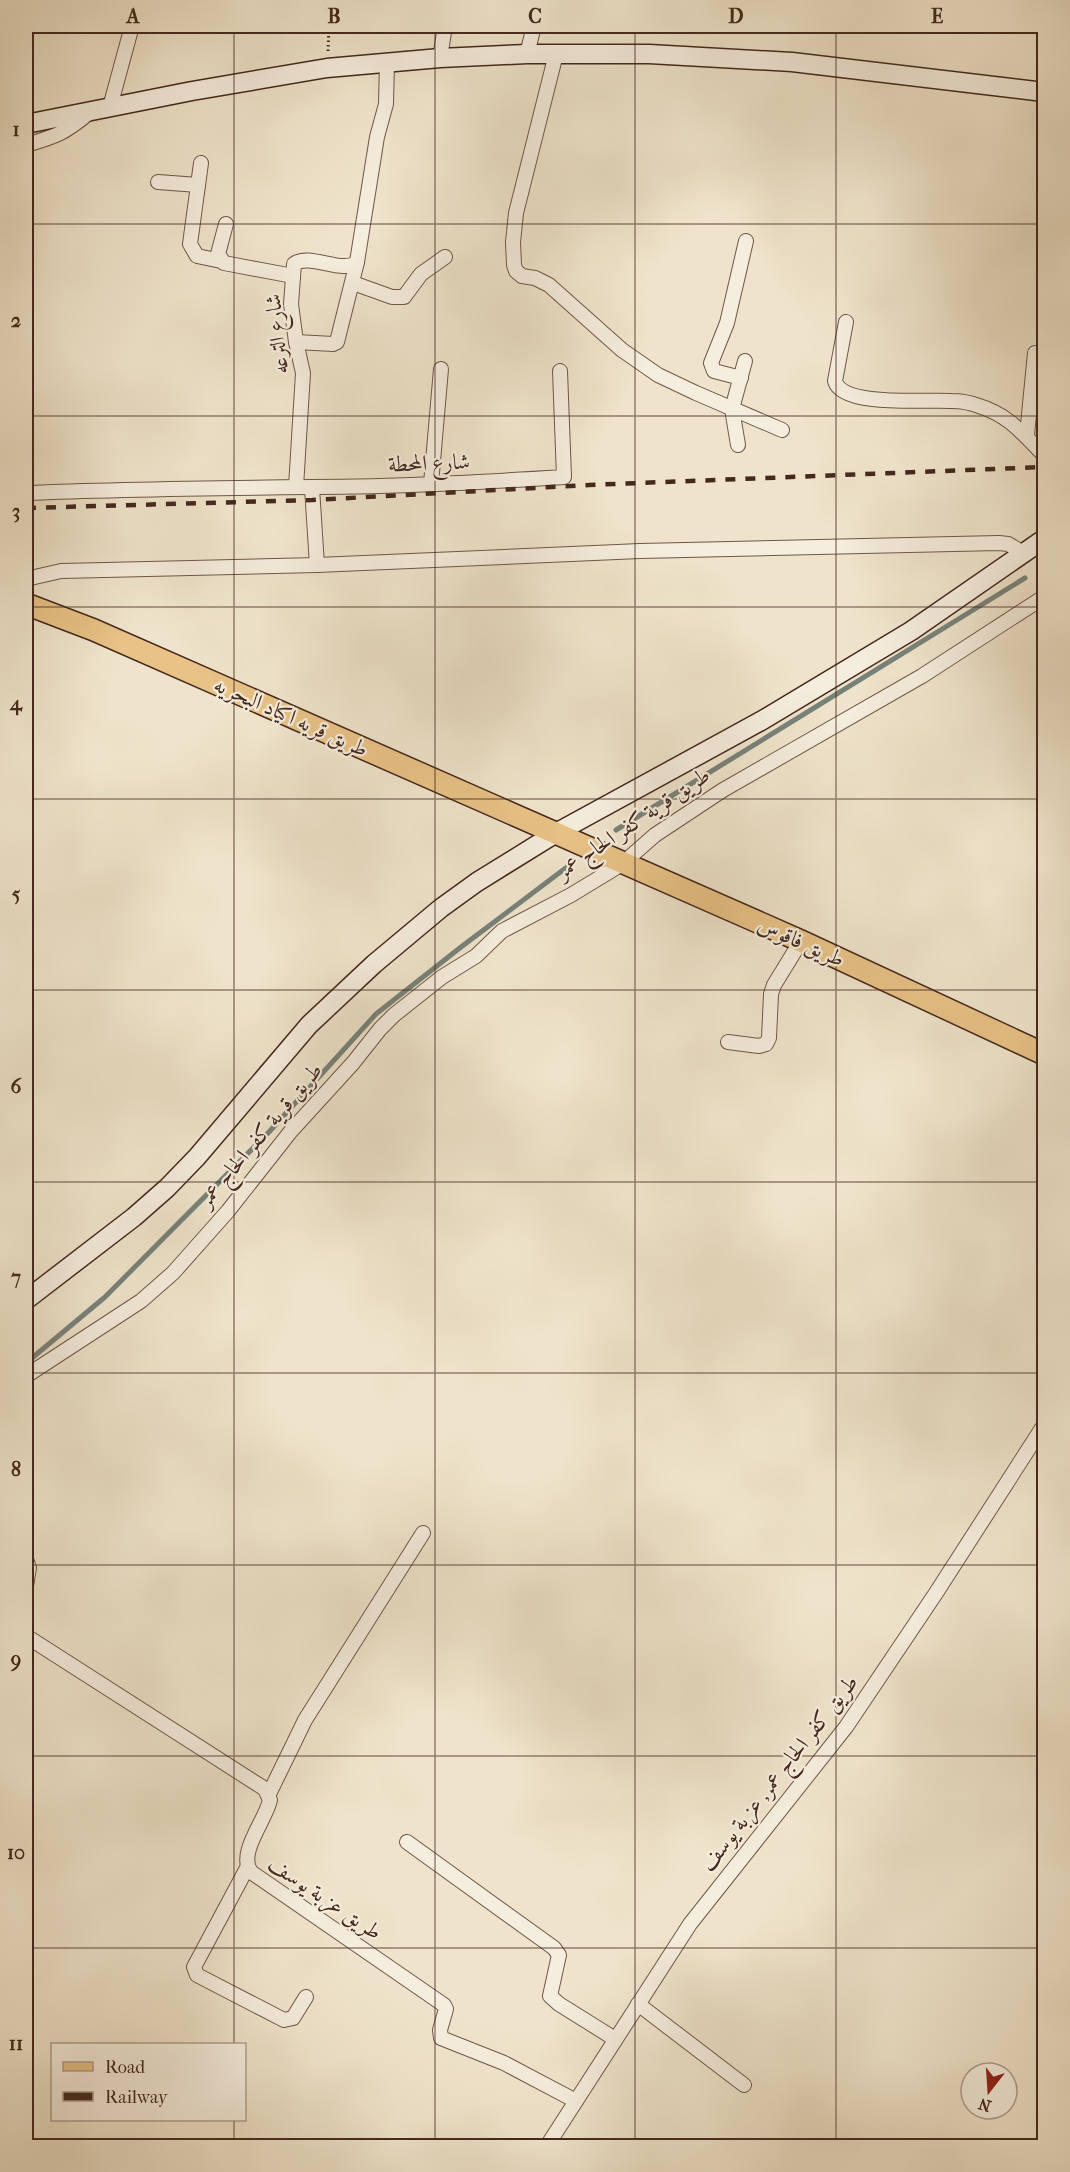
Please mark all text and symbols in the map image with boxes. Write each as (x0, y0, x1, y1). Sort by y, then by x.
text: A (125, 5, 141, 28)
text: B (327, 5, 341, 28)
text: C (528, 5, 542, 28)
text: D (728, 5, 744, 28)
text: E (931, 5, 943, 28)
text: 1 (12, 118, 20, 141)
street label: شارع الترعه (260, 292, 299, 375)
text: 2 (11, 309, 21, 332)
street label: شارع المحطة (388, 449, 471, 482)
text: 3 (12, 500, 20, 523)
street label: طريق قريه اكياد البحريه (209, 671, 372, 764)
text: 4 (9, 692, 23, 716)
street label: طريق قرية كفر الحاج عمر (549, 762, 718, 890)
text: 5 (12, 883, 21, 906)
street label: طريق فاقوس (753, 911, 848, 974)
street label: طريق قرية كفر الحاج عمر (191, 1058, 332, 1218)
text: 6 (11, 1075, 23, 1098)
text: 7 (10, 1266, 21, 1289)
text: 8 (11, 1458, 21, 1481)
text: 9 (10, 1649, 21, 1672)
street label: طريق كفر الحاج عمر, عزبة يوسف (694, 1670, 868, 1880)
text: 10 (7, 1841, 25, 1864)
street label: طريق عزبة يوسف (262, 1850, 387, 1947)
text: 11 (9, 2032, 23, 2055)
legend (51, 2043, 246, 2121)
text: Road (105, 2057, 145, 2078)
north arrow (959, 2061, 1019, 2121)
text: Railway (105, 2087, 169, 2108)
text: N (975, 2094, 993, 2116)

